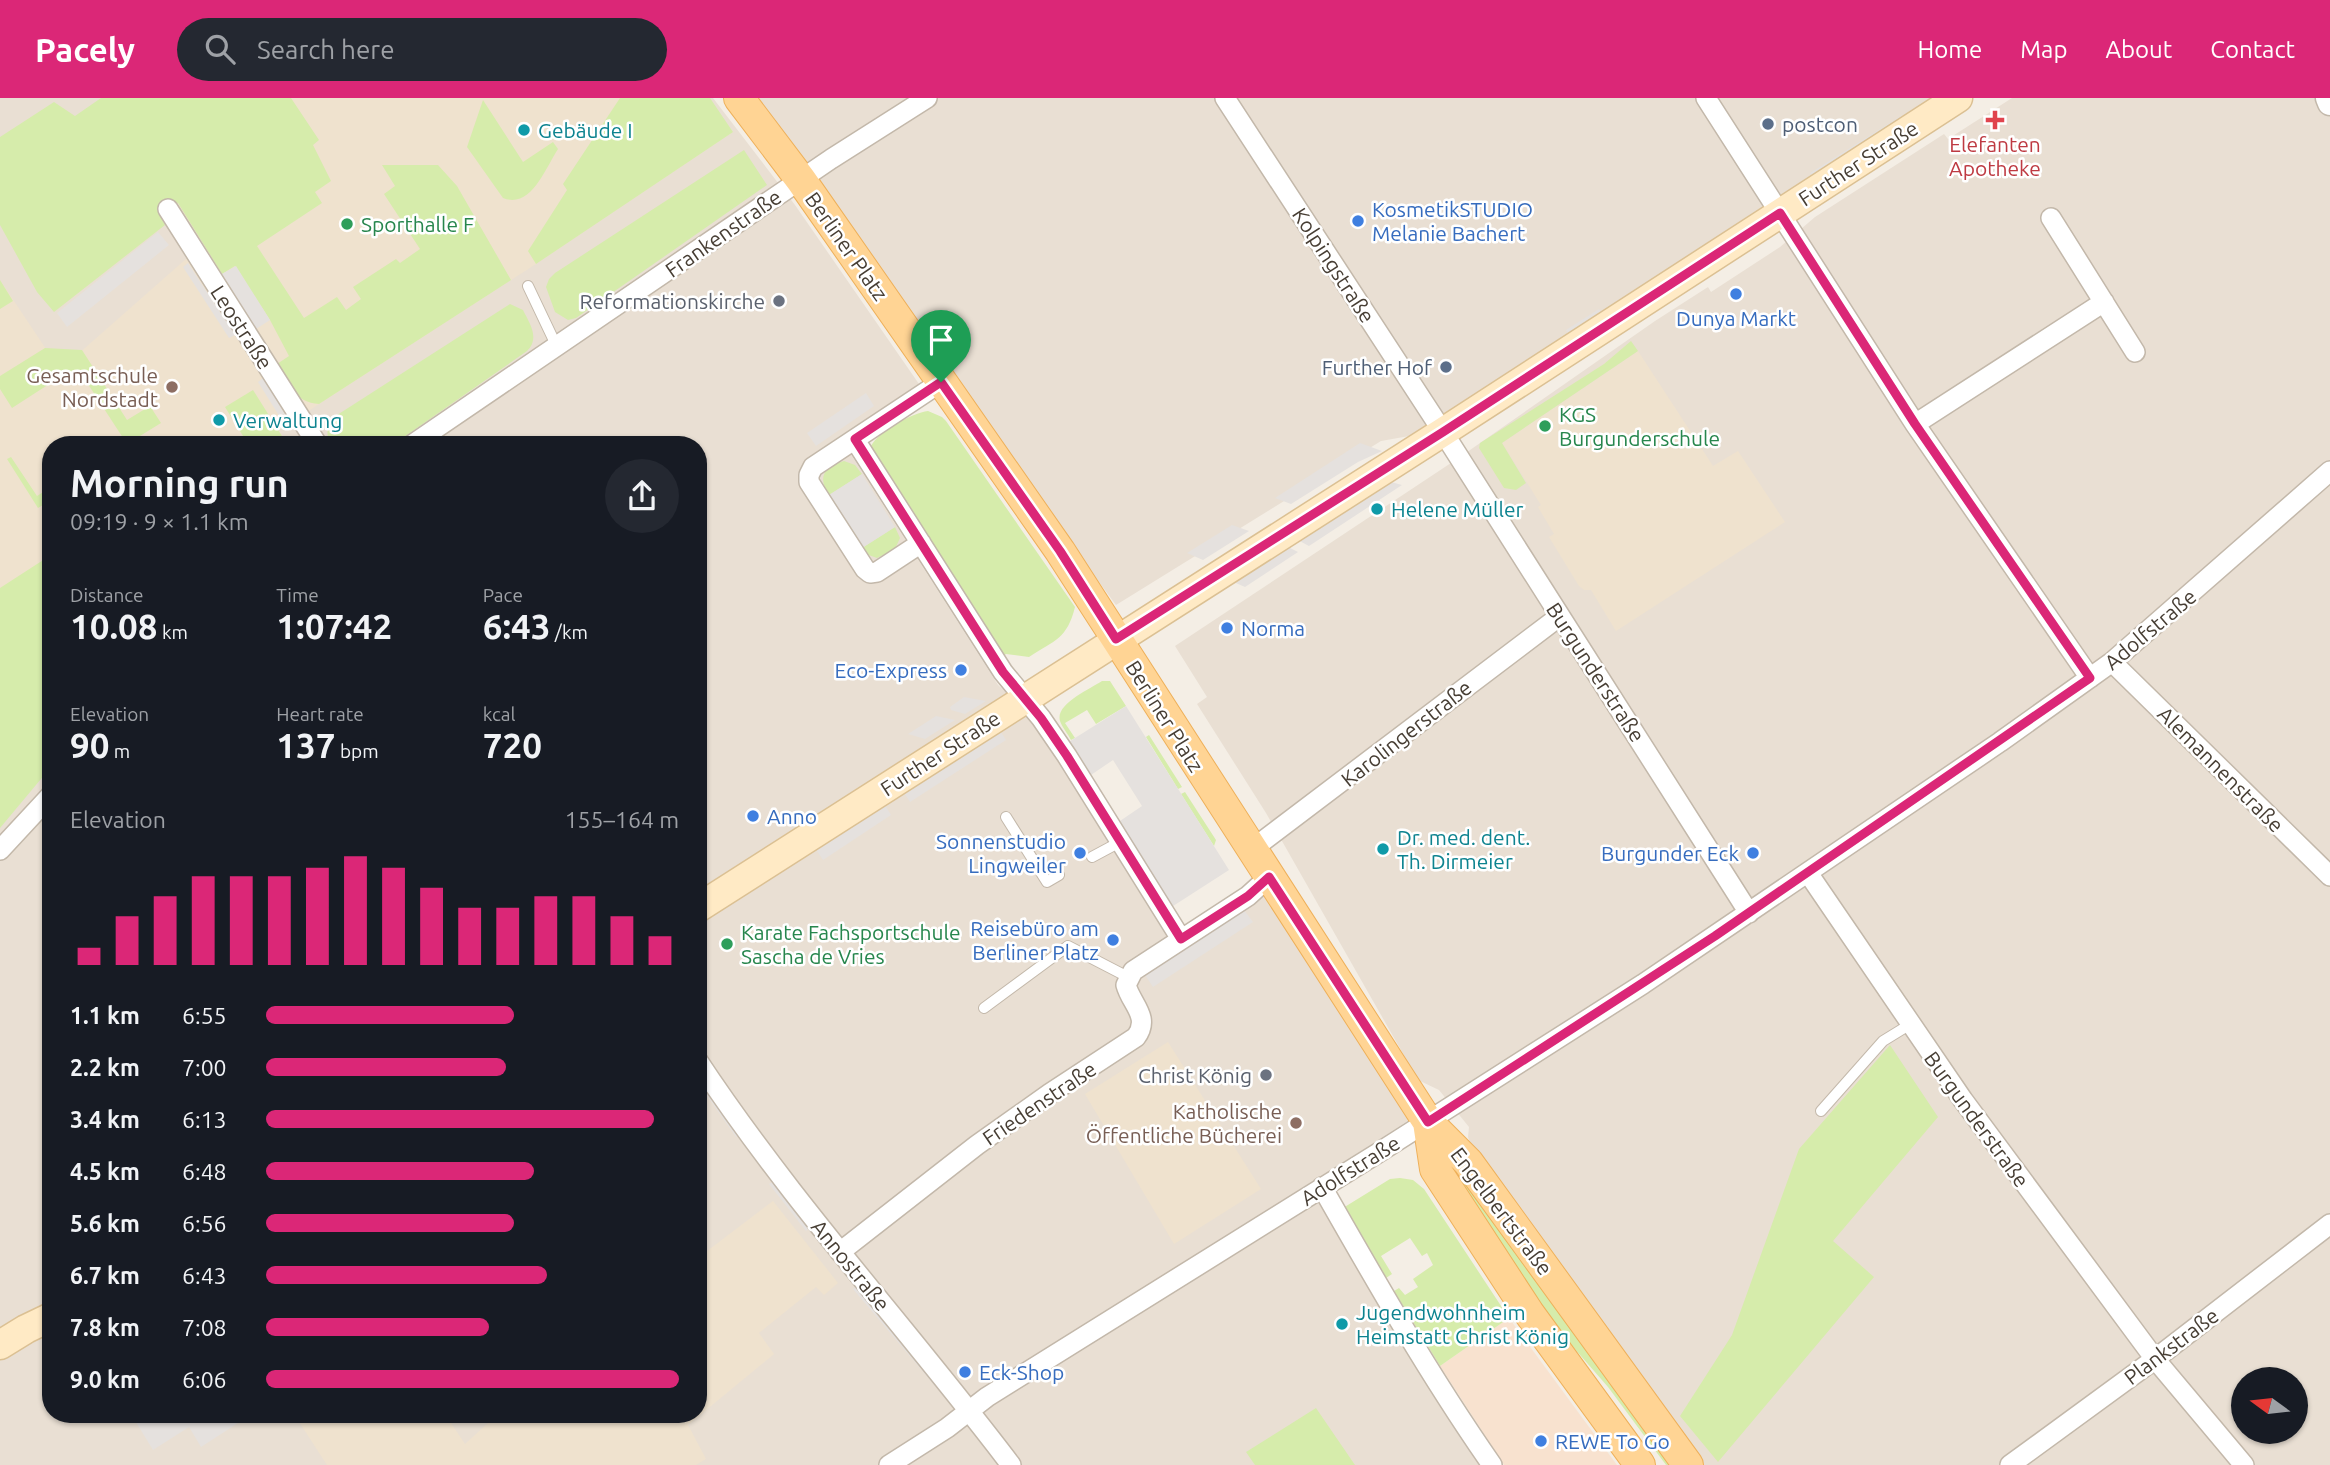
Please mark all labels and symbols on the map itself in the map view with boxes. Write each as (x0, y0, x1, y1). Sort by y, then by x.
place label: postcon (1782, 112, 1858, 136)
marker: Elefanten Apotheke (1987, 112, 2003, 128)
street label: Further Straße (1794, 115, 1922, 211)
marker: postcon (1760, 116, 1776, 132)
place label: Gebäude I (538, 118, 633, 142)
marker: Gebäude I (516, 122, 532, 138)
place label: Elefanten Apotheke (1949, 132, 2041, 180)
street label: Frankenstraße (661, 184, 785, 282)
street label: Berliner Platz (801, 187, 893, 305)
place label: KosmetikSTUDIO Melanie Bachert (1372, 197, 1533, 245)
street label: Kolpingstraße (1288, 203, 1380, 327)
place label: Sporthalle F (361, 212, 474, 236)
marker: KosmetikSTUDIO Melanie Bachert (1350, 213, 1366, 229)
marker: Sporthalle F (339, 216, 355, 232)
street label: Leostraße (206, 281, 278, 373)
marker: Dunya Markt (1728, 286, 1744, 302)
place label: Reformationskirche (579, 289, 765, 313)
marker: Reformationskirche (771, 293, 787, 309)
place label: Dunya Markt (1676, 306, 1796, 330)
pin (911, 310, 971, 382)
place label: Further Hof (1322, 355, 1433, 379)
marker: Further Hof (1438, 359, 1454, 375)
place label: Gesamtschule Nordstadt (26, 363, 158, 411)
marker: Gesamtschule Nordstadt (164, 379, 180, 395)
place label: KGS Burgunderschule (1559, 402, 1720, 450)
place label: Verwaltung (233, 408, 342, 432)
marker: Verwaltung (211, 412, 227, 428)
marker: KGS Burgunderschule (1537, 418, 1553, 434)
place label: Helene Müller (1391, 497, 1524, 521)
marker: Helene Müller (1369, 501, 1385, 517)
street label: Adolfstraße (2099, 584, 2201, 674)
street label: Burgunderstraße (1542, 598, 1650, 746)
place label: Norma (1241, 616, 1305, 640)
marker: Norma (1219, 620, 1235, 636)
street label: Berliner Platz (1121, 656, 1209, 776)
place label: Eco-Express (835, 658, 947, 682)
marker: Eco-Express (953, 662, 969, 678)
street label: Karolingerstraße (1336, 675, 1476, 791)
street label: Alemannenstraße (2153, 701, 2289, 837)
street label: Further Straße (876, 705, 1004, 801)
place label: Anno (767, 804, 817, 828)
marker: Anno (745, 808, 761, 824)
place label: Dr. med. dent. Th. Dirmeier (1397, 825, 1530, 873)
place label: Sonnenstudio Lingweiler (936, 829, 1066, 877)
marker: Dr. med. dent. Th. Dirmeier (1375, 841, 1391, 857)
place label: Burgunder Eck (1601, 841, 1739, 865)
marker: Sonnenstudio Lingweiler (1072, 845, 1088, 861)
marker: Burgunder Eck (1745, 845, 1761, 861)
place label: Reisebüro am Berliner Platz (970, 916, 1099, 964)
place label: Karate Fachsportschule Sascha de Vries (741, 920, 961, 968)
marker: Reisebüro am Berliner Platz (1105, 932, 1121, 948)
marker: Karate Fachsportschule Sascha de Vries (719, 936, 735, 952)
street label: Burgunderstraße (1920, 1047, 2034, 1191)
street label: Friedenstraße (978, 1056, 1100, 1150)
place label: Christ König (1138, 1063, 1252, 1087)
marker: Christ König (1258, 1067, 1274, 1083)
place label: Katholische Öffentliche Bücherei (1086, 1099, 1282, 1147)
marker: Katholische Öffentliche Bücherei (1288, 1115, 1304, 1131)
street label: Adolfstraße (1296, 1130, 1404, 1210)
street label: Engelbertstraße (1446, 1143, 1558, 1279)
street label: Annostraße (807, 1215, 895, 1315)
place label: Jugendwohnheim Heimstatt Christ König (1356, 1300, 1569, 1348)
street label: Plankstraße (2119, 1303, 2223, 1389)
marker: Jugendwohnheim Heimstatt Christ König (1334, 1316, 1350, 1332)
place label: Eck-Shop (979, 1360, 1064, 1384)
marker: Eck-Shop (957, 1364, 973, 1380)
north arrow (2231, 1367, 2308, 1444)
place label: REWE To Go (1555, 1429, 1670, 1453)
marker: REWE To Go (1533, 1433, 1549, 1449)

